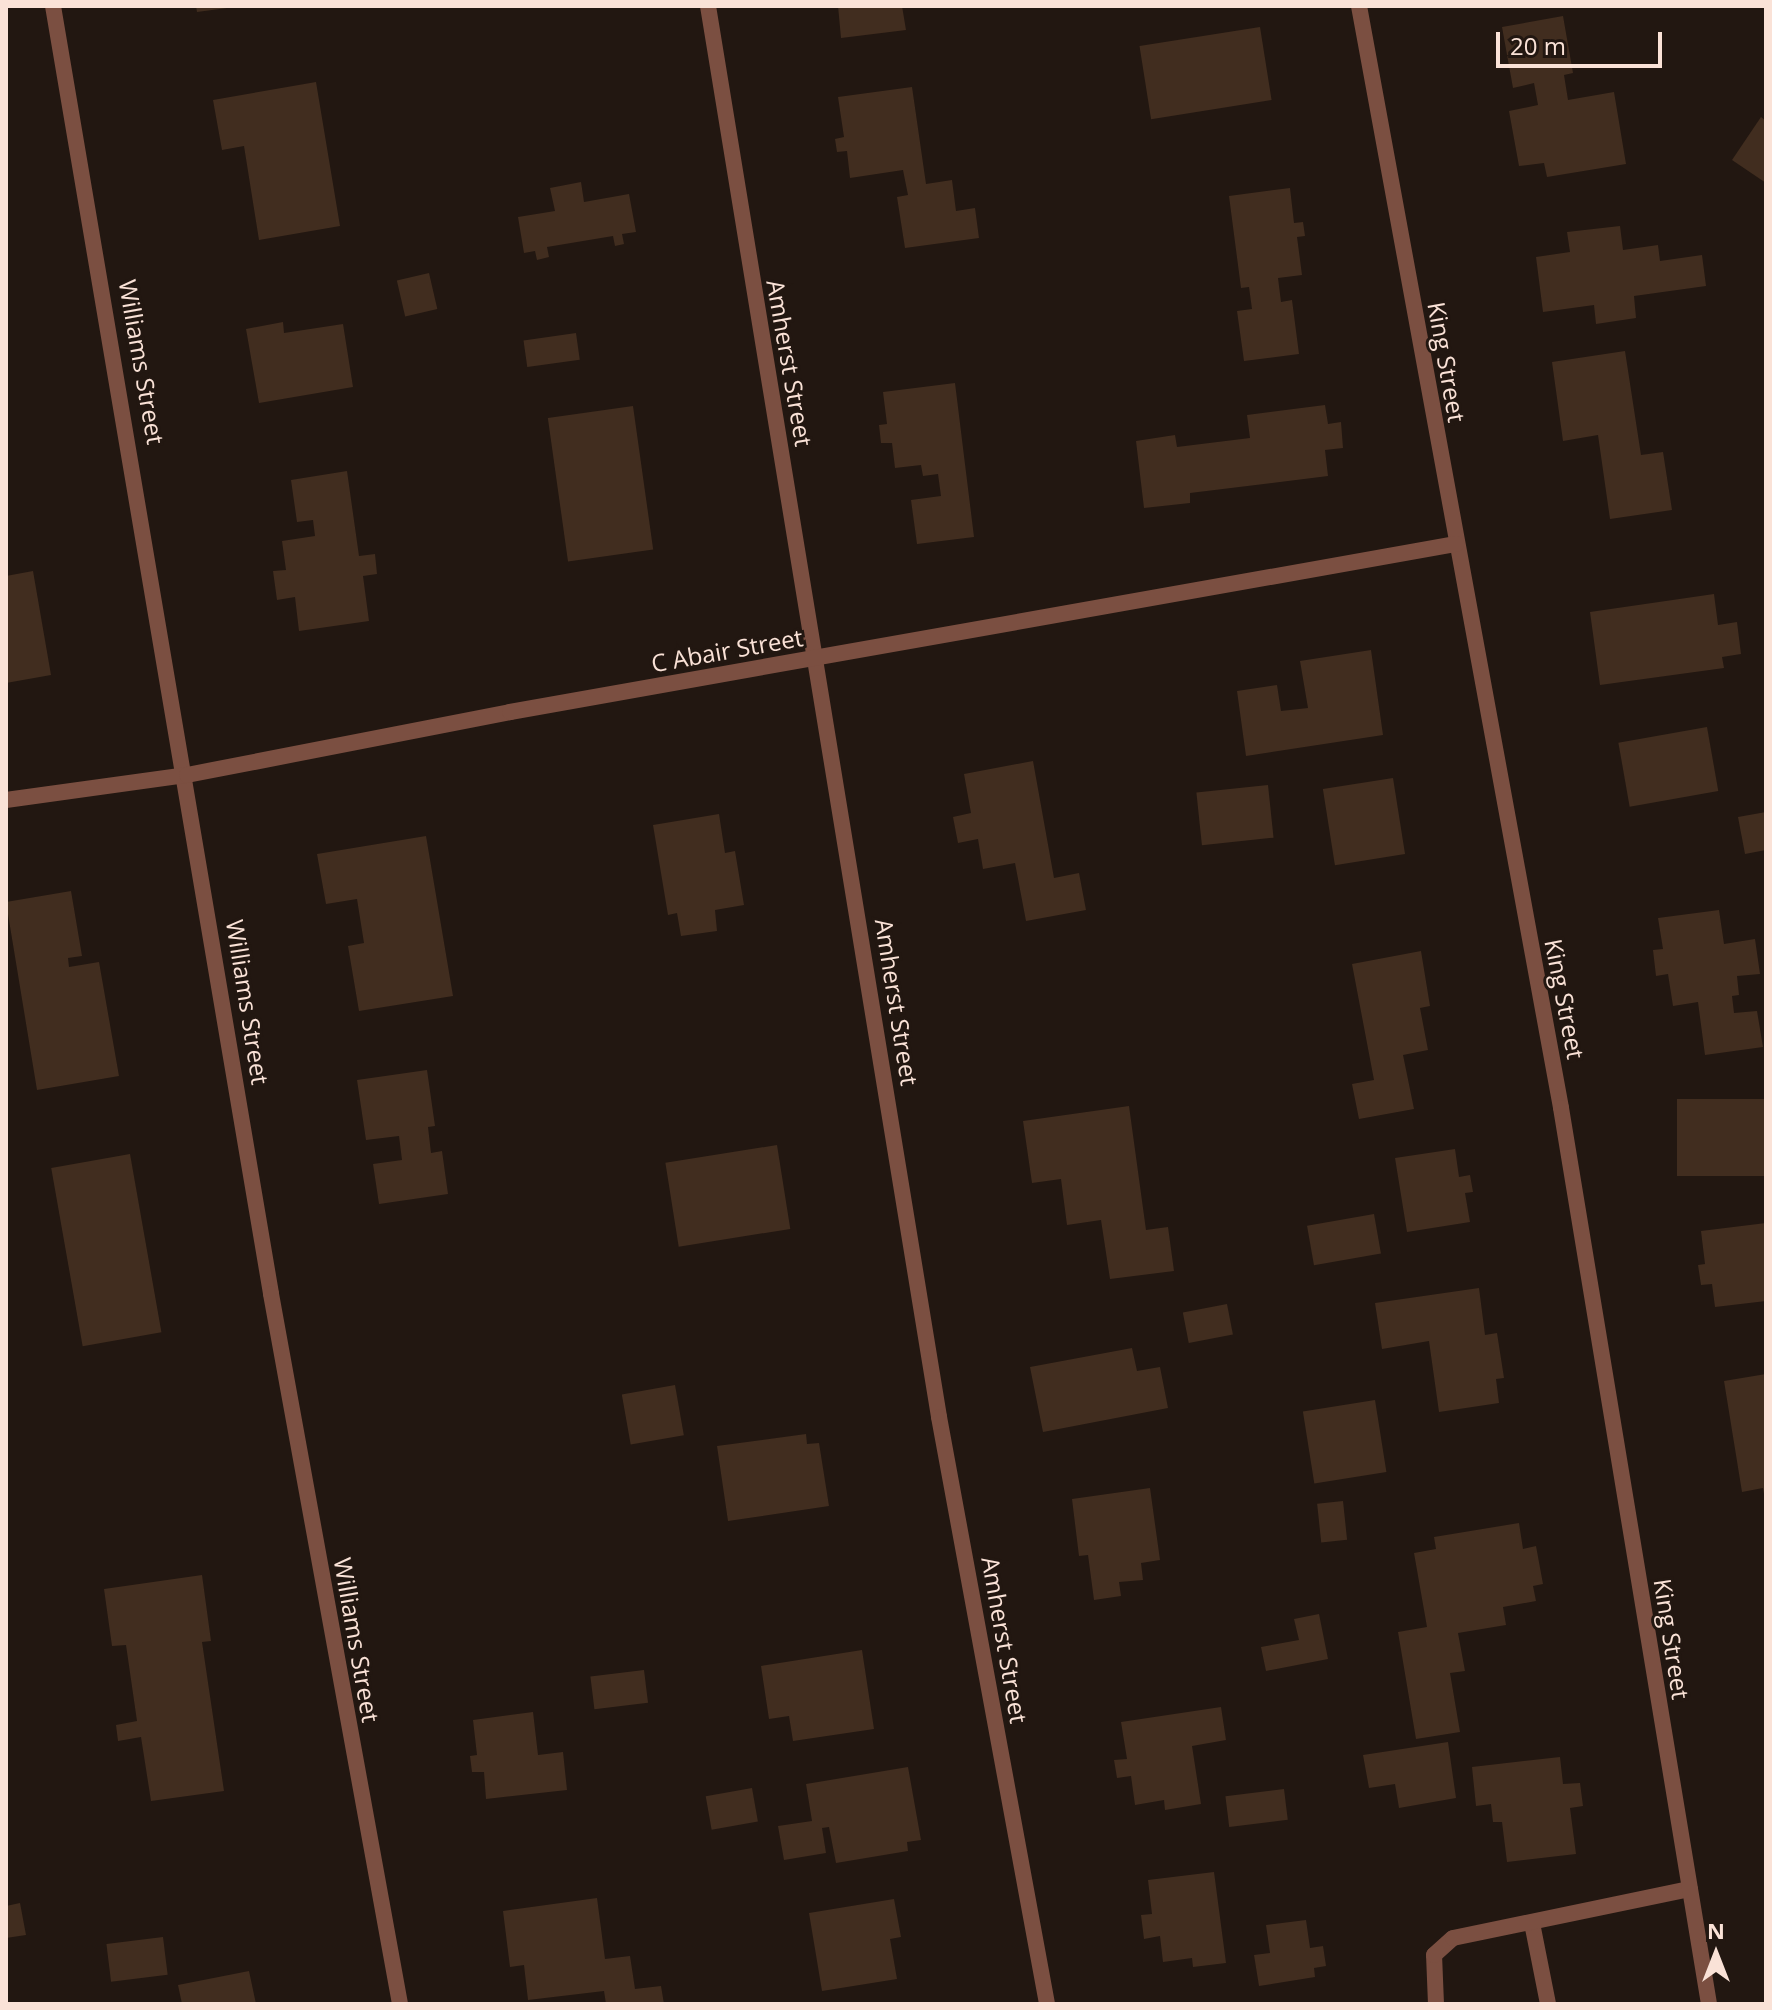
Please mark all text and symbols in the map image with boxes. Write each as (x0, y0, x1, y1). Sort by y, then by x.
scale bar (1500, 16, 1666, 66)
text: 20 m (1510, 29, 1566, 62)
street label: Williams Street (113, 277, 171, 447)
street label: Amherst Street (761, 277, 819, 449)
street label: King Street (1422, 300, 1472, 424)
street label: C Abair Street (649, 622, 805, 678)
street label: Amherst Street (870, 916, 924, 1088)
street label: Williams Street (221, 917, 275, 1087)
street label: King Street (1539, 936, 1591, 1062)
street label: Amherst Street (976, 1554, 1034, 1726)
street label: Williams Street (328, 1555, 386, 1725)
street label: King Street (1648, 1577, 1696, 1701)
north arrow (1676, 1914, 1756, 1994)
text: N (1707, 1915, 1725, 1945)

